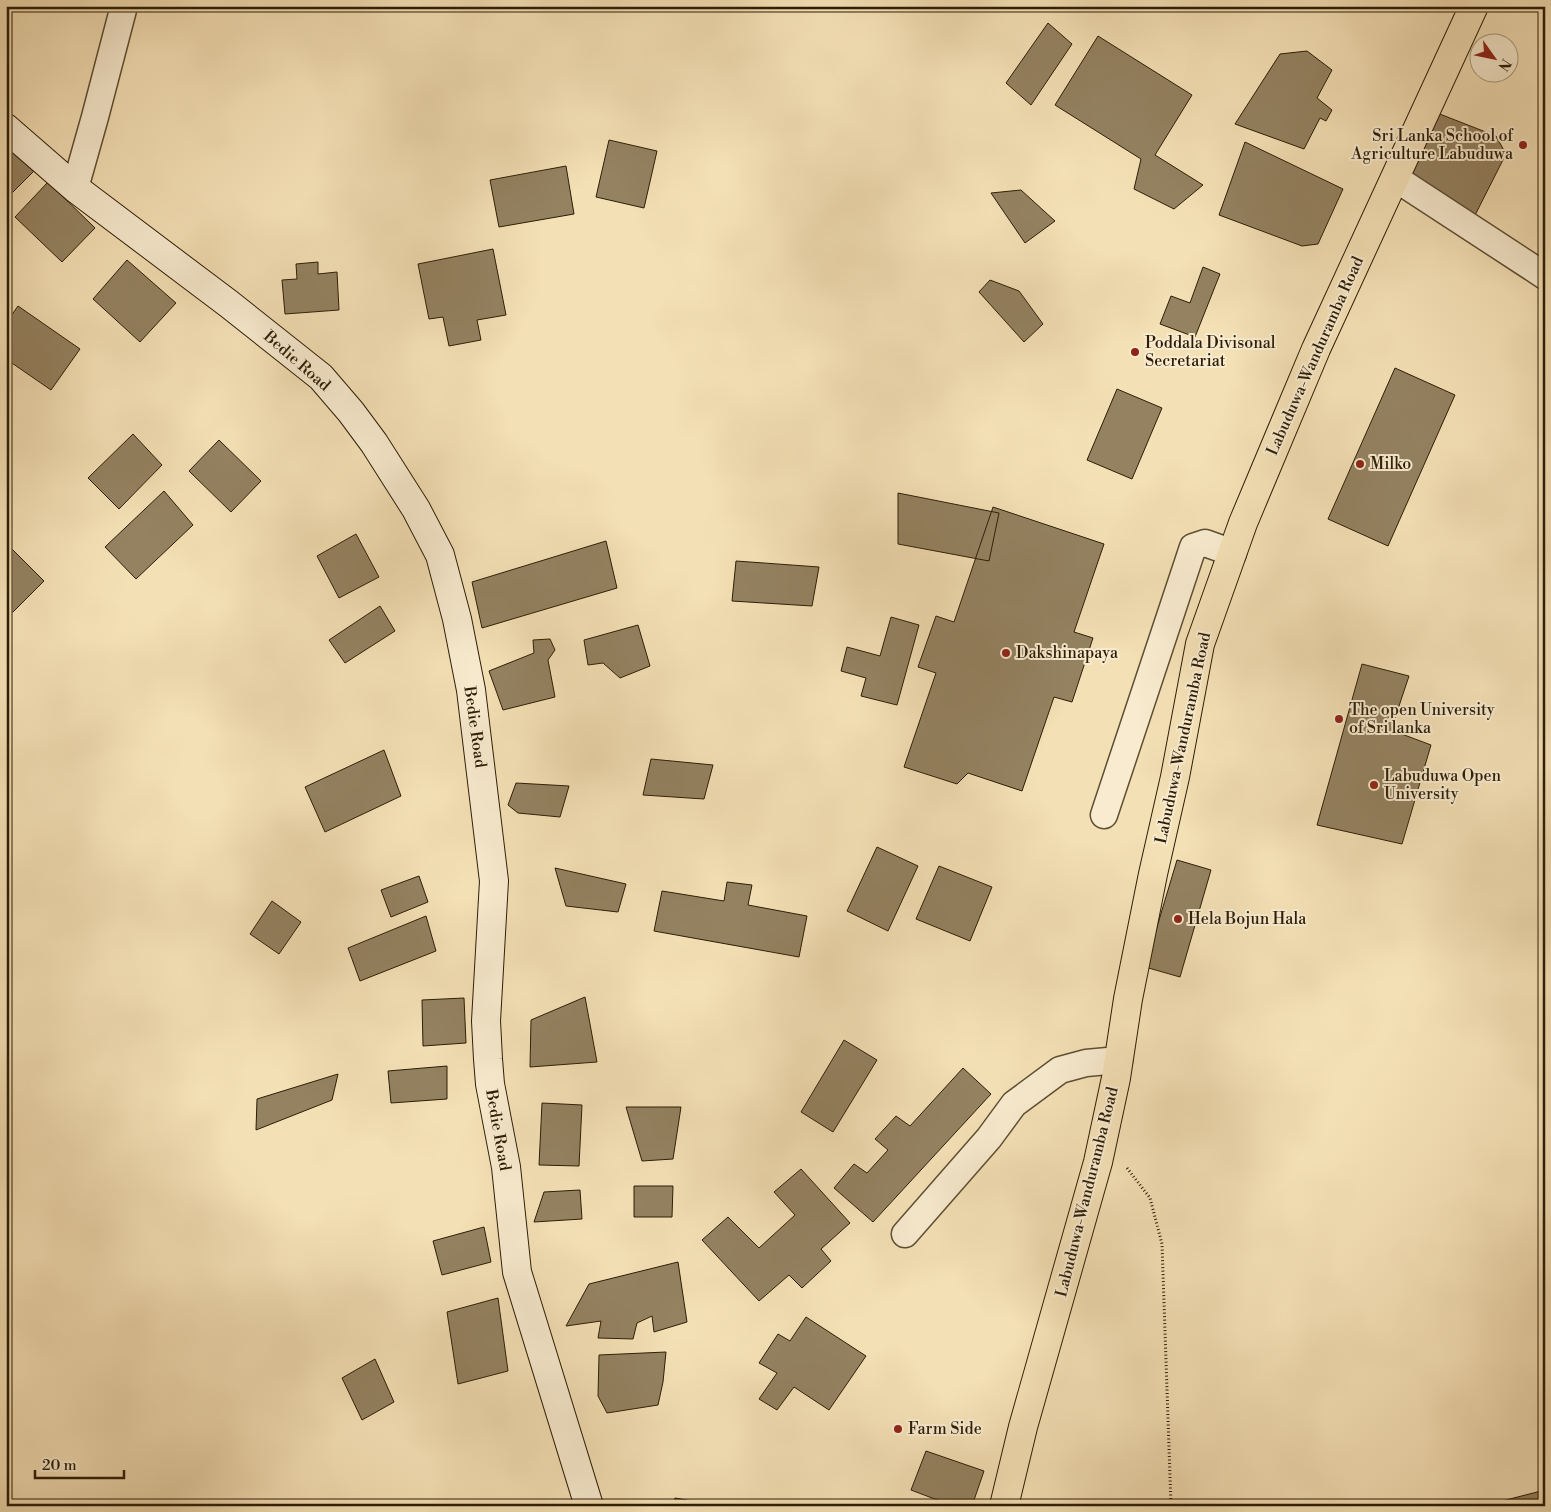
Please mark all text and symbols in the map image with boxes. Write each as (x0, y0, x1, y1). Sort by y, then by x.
north arrow (1468, 32, 1518, 82)
text: N (1493, 55, 1515, 74)
place label: Sri Lanka School of Agriculture Labuduwa (1350, 126, 1514, 164)
marker: Sri Lanka School of Agriculture Labuduwa (1517, 139, 1529, 151)
street label: Labuduwa-Wanduramba Road (1262, 253, 1368, 459)
street label: Bedie Road (259, 326, 335, 396)
place label: Poddala Divisonal Secretariat (1145, 333, 1276, 371)
marker: Poddala Divisonal Secretariat (1129, 346, 1141, 358)
place label: Milko (1370, 454, 1411, 474)
marker: Milko (1354, 458, 1366, 470)
street label: Labuduwa-Wanduramba Road (1151, 630, 1215, 846)
place label: Dakshinapaya (1016, 643, 1119, 663)
marker: Dakshinapaya (1000, 647, 1012, 659)
street label: Bedie Road (459, 684, 491, 769)
place label: The open University of Sri lanka (1349, 700, 1495, 738)
marker: The open University of Sri lanka (1333, 713, 1345, 725)
place label: Labuduwa Open University (1384, 766, 1501, 804)
marker: Labuduwa Open University (1368, 779, 1380, 791)
place label: Hela Bojun Hala (1188, 909, 1307, 929)
marker: Hela Bojun Hala (1172, 913, 1184, 925)
street label: Labuduwa-Wanduramba Road (1051, 1085, 1123, 1299)
street label: Bedie Road (481, 1087, 515, 1172)
place label: Farm Side (908, 1419, 982, 1439)
marker: Farm Side (892, 1423, 904, 1435)
scale bar (35, 1447, 124, 1479)
text: 20 m (42, 1456, 77, 1475)

